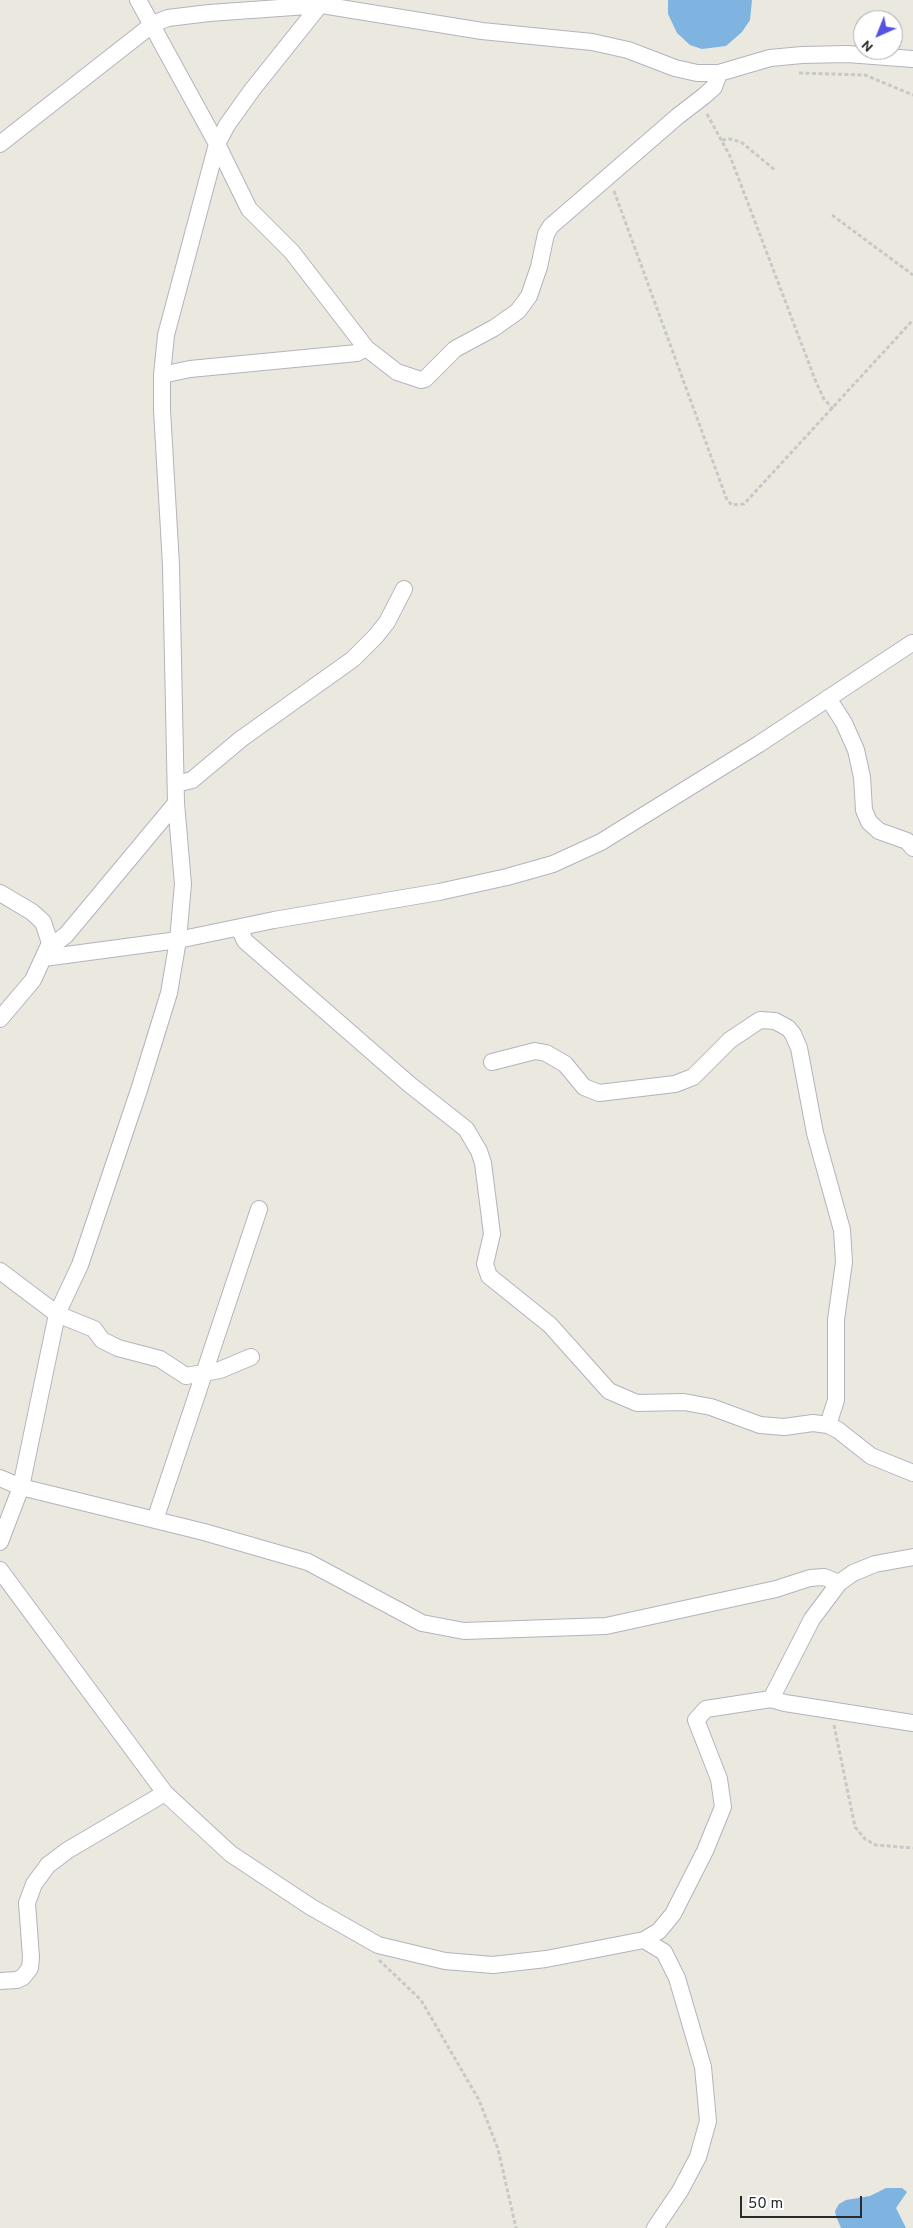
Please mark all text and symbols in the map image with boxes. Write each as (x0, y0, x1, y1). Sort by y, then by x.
north arrow (853, 10, 903, 60)
text: N (858, 36, 877, 55)
scale bar (743, 2186, 866, 2218)
text: 50 m (748, 2195, 783, 2214)

